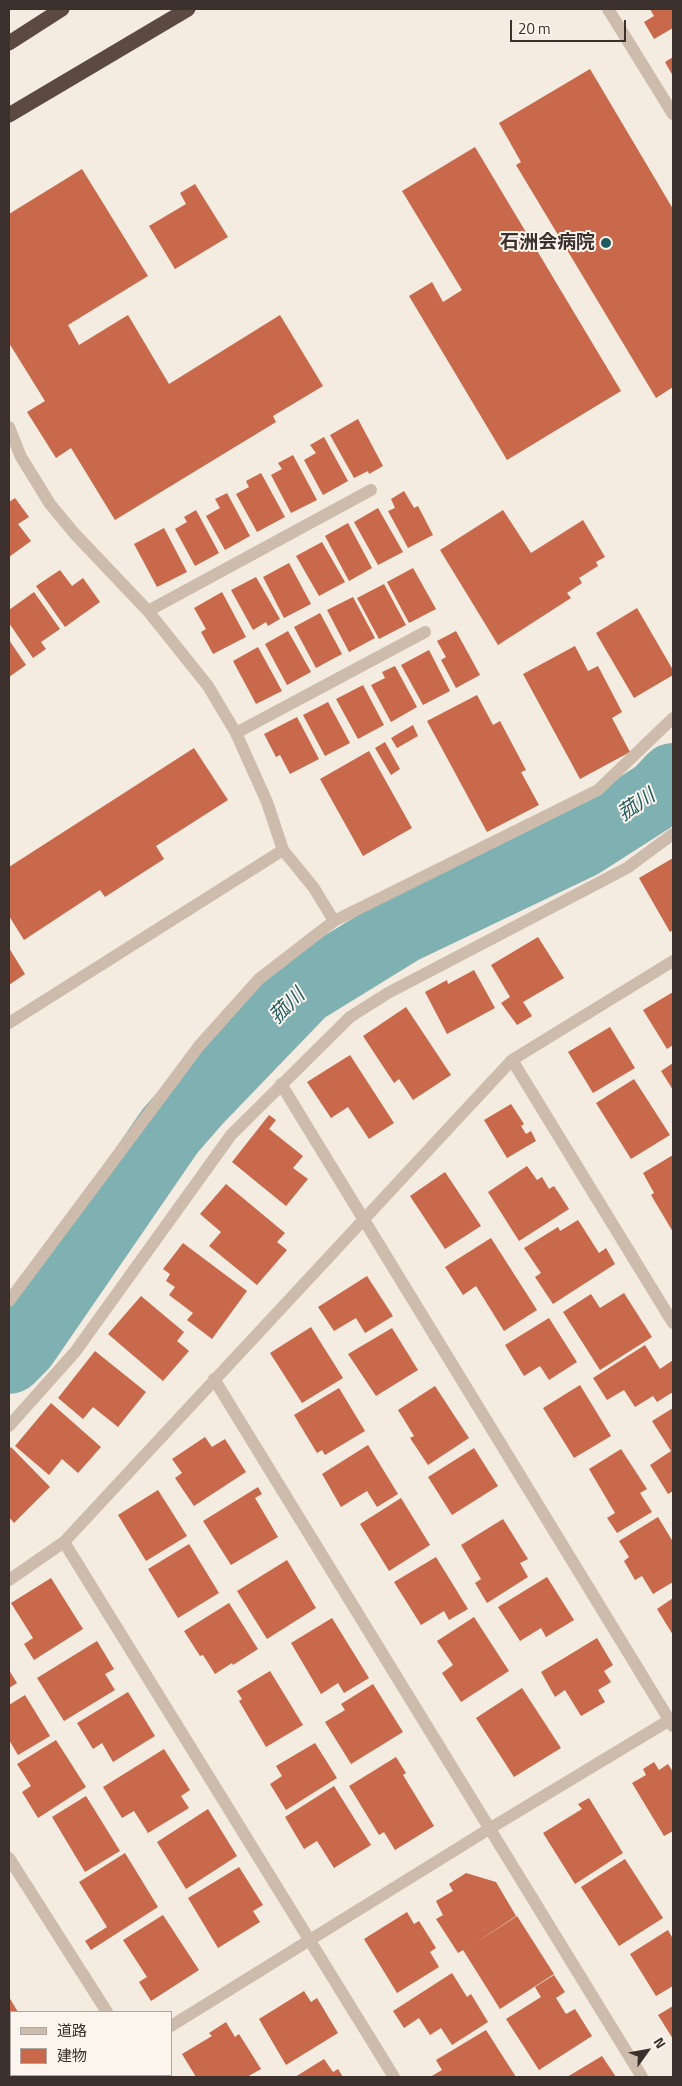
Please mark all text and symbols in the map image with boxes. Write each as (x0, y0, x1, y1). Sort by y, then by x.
scale bar (512, 10, 628, 42)
text: 20 m (518, 17, 551, 40)
place label: 石洲会病院 (500, 232, 595, 254)
marker: 石洲会病院 (599, 236, 613, 250)
water label: 菰川 (614, 785, 660, 827)
water label: 菰川 (265, 984, 311, 1030)
legend (10, 2011, 172, 2076)
text: 道路 (57, 2019, 87, 2042)
north arrow (622, 2026, 672, 2076)
text: N (649, 2033, 672, 2052)
text: 建物 (57, 2044, 87, 2067)

